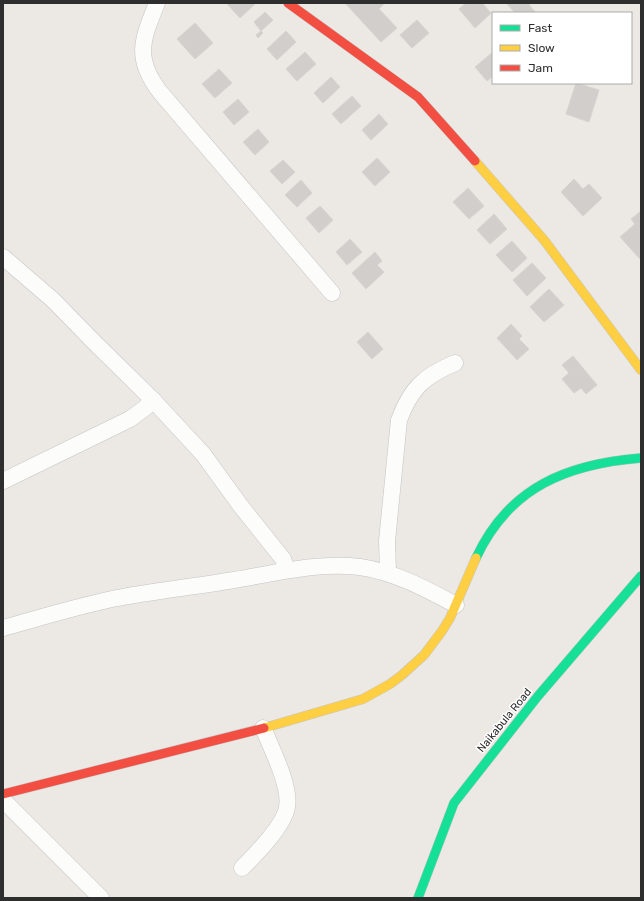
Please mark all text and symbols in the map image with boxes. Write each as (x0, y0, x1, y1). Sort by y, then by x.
legend (492, 12, 632, 84)
text: Fast (528, 21, 552, 35)
text: Slow (528, 41, 555, 55)
text: Jam (528, 61, 553, 75)
street label: Naikabula Road (475, 686, 534, 755)

